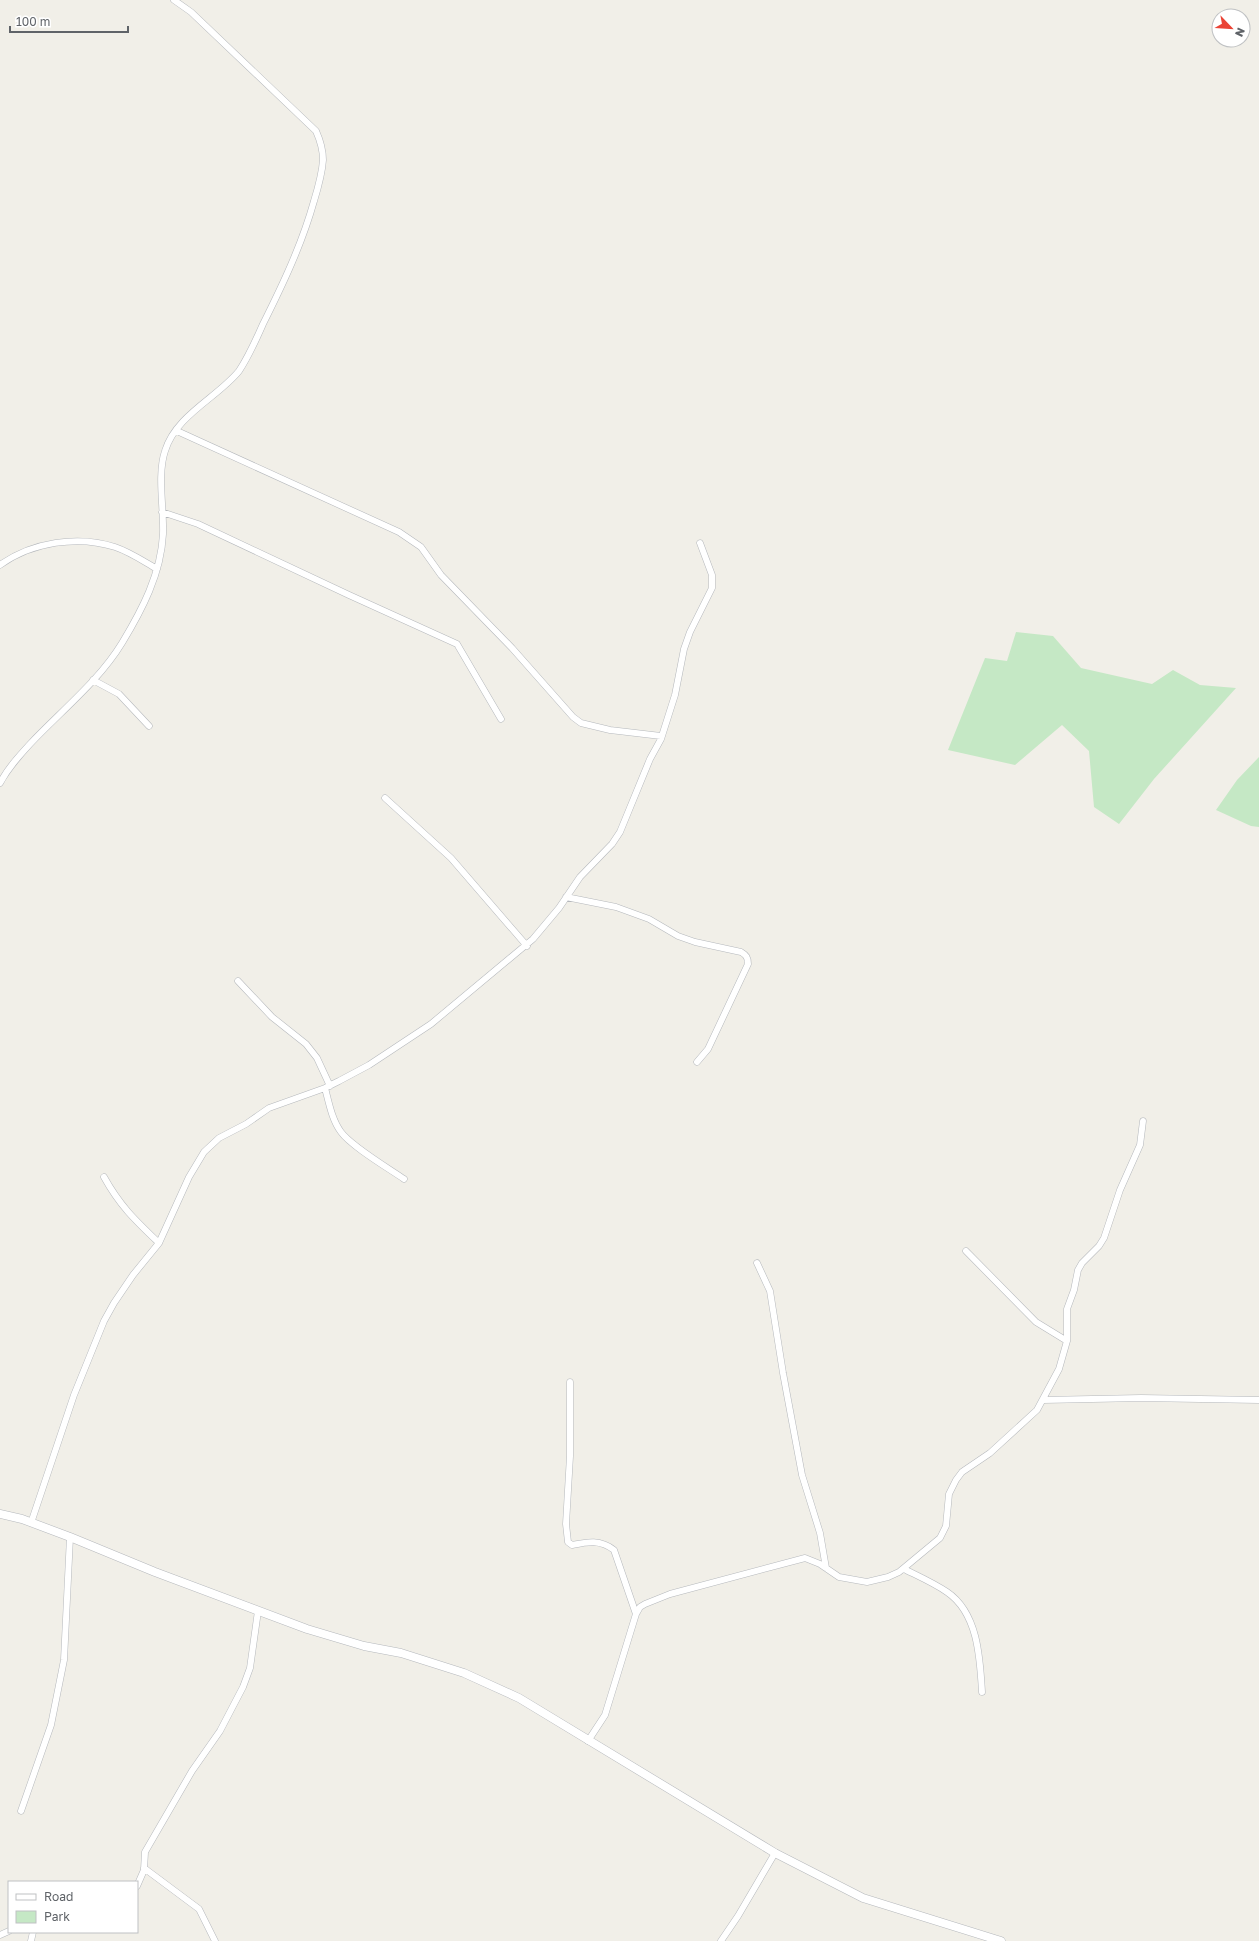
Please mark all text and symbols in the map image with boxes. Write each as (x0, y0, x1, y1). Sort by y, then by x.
scale bar (10, 8, 128, 34)
north arrow (1211, 8, 1251, 48)
text: 100 m (16, 14, 50, 29)
text: N (1233, 26, 1248, 39)
legend (8, 1881, 138, 1933)
text: Road (44, 1889, 73, 1904)
text: Park (44, 1909, 70, 1924)

